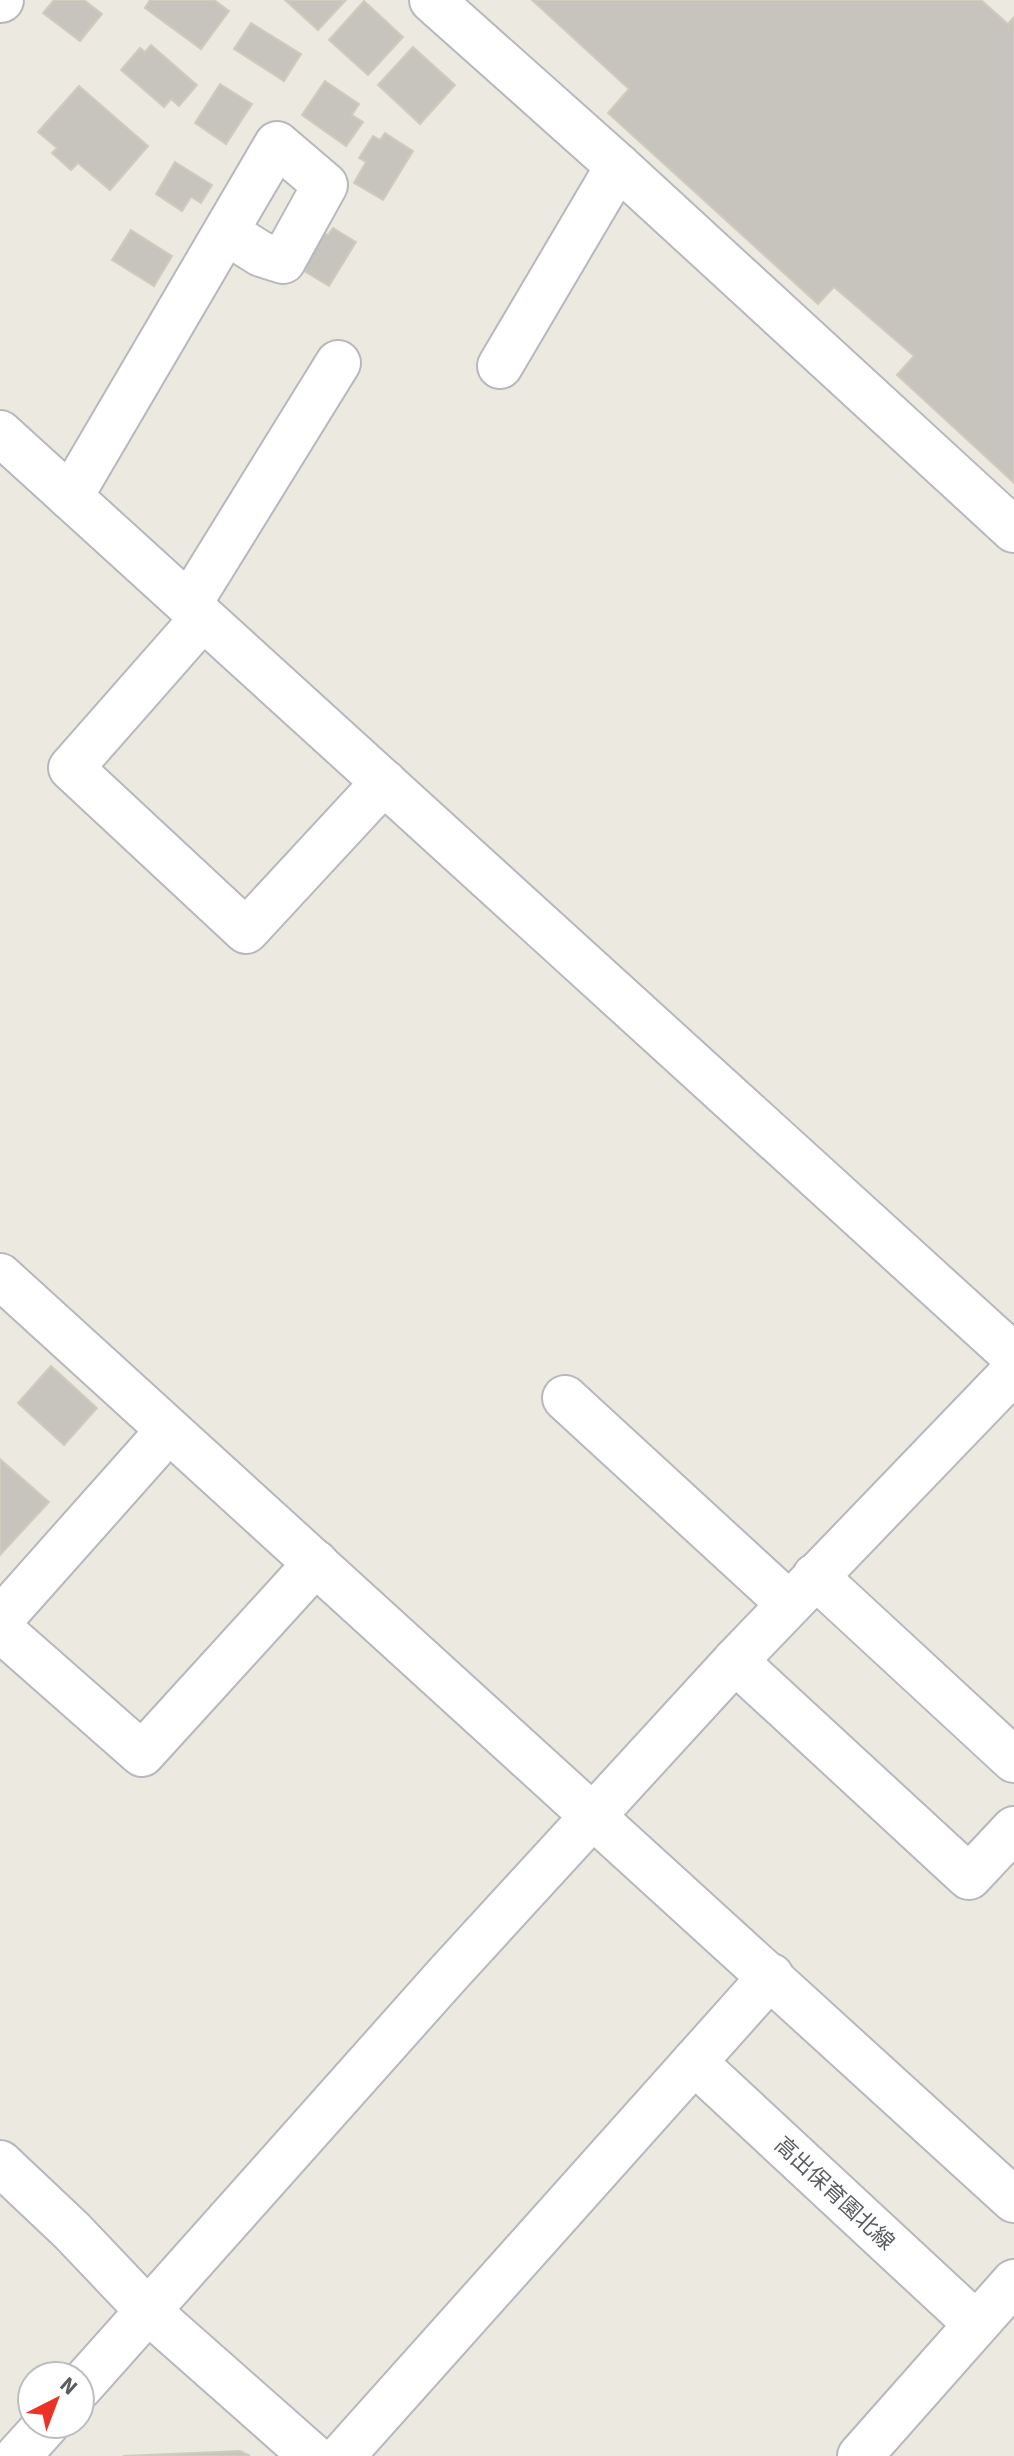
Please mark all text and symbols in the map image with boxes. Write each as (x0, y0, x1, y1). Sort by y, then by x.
street label: 高出保育園北線 (767, 2130, 902, 2258)
north arrow (16, 2360, 96, 2440)
text: N (53, 2369, 85, 2403)

